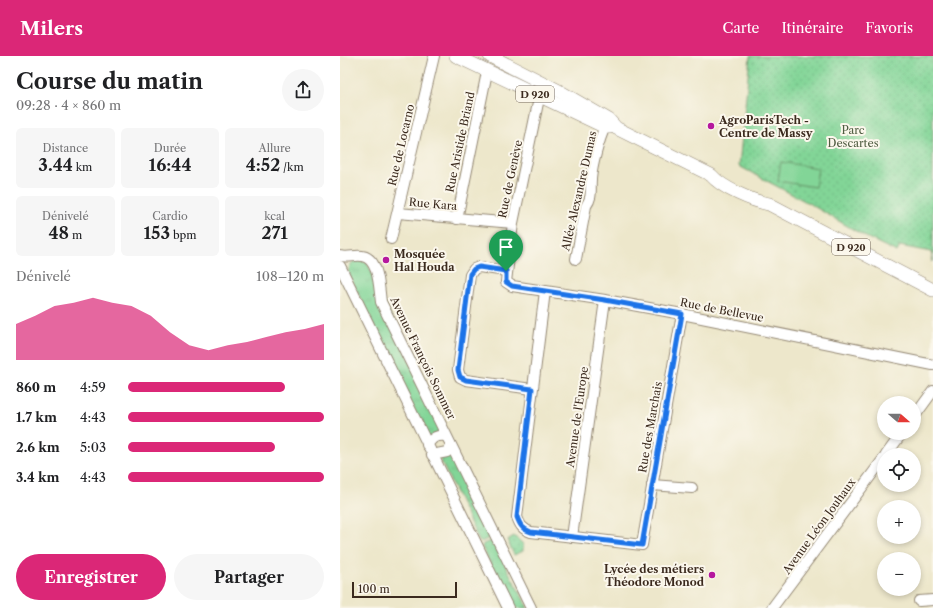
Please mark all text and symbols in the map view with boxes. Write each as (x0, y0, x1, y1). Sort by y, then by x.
text: Milers (20, 17, 83, 40)
text: Carte (723, 19, 759, 37)
text: Itinéraire (781, 19, 843, 37)
text: Favoris (865, 19, 913, 37)
text: Course du matin (16, 68, 203, 95)
button: share (282, 69, 324, 111)
road number: D 920 (516, 86, 554, 102)
street label: Rue Aristide Briand (443, 90, 478, 194)
text: 09:28 · 4 × 860 m (16, 97, 121, 113)
street label: Rue de Locarno (385, 103, 417, 187)
place label: AgroParisTech - Centre de Massy (718, 113, 813, 140)
marker: AgroParisTech - Centre de Massy (706, 121, 716, 131)
park label: Parc Descartes (828, 123, 879, 150)
street label: Allée Alexandre Dumas (558, 130, 600, 253)
street label: Rue de Genève (495, 139, 525, 219)
text: Distance (43, 141, 88, 155)
text: Durée (154, 141, 186, 155)
text: Allure (259, 141, 291, 155)
text: 3.44 (38, 155, 73, 175)
text: 16:44 (148, 155, 192, 175)
text: 4:52 (246, 155, 280, 175)
text: km (73, 160, 92, 174)
text: /km (280, 160, 304, 174)
street label: Rue Kara (408, 195, 458, 213)
text: Dénivelé (42, 209, 89, 223)
text: Cardio (152, 209, 188, 223)
text: kcal (264, 209, 285, 223)
text: 48 (48, 223, 69, 243)
text: 153 (143, 223, 170, 243)
text: 271 (261, 223, 288, 243)
text: m (69, 228, 82, 242)
text: bpm (170, 228, 197, 242)
pin (489, 230, 523, 271)
icon: arrive (495, 236, 517, 258)
road number: D 920 (832, 239, 870, 255)
place label: Mosquée Hal Houda (394, 247, 455, 274)
marker: Mosquée Hal Houda (381, 255, 391, 265)
text: Dénivelé (16, 268, 71, 284)
text: 108–120 m (256, 268, 324, 284)
street label: Avenue François Sommer (387, 293, 459, 422)
street label: Rue de Bellevue (679, 295, 765, 325)
street label: Avenue de l'Europe (563, 366, 591, 469)
text: 860 m (16, 379, 56, 395)
text: 4:59 (80, 379, 106, 395)
street label: Rue des Marchais (635, 380, 665, 474)
north arrow (877, 396, 921, 440)
map controls (877, 396, 921, 596)
text: 1.7 km (16, 409, 57, 425)
text: 4:43 (80, 409, 106, 425)
text: 2.6 km (16, 439, 60, 455)
text: 5:03 (80, 439, 106, 455)
button: locate (877, 448, 921, 492)
text: 3.4 km (16, 469, 59, 485)
text: 4:43 (80, 469, 106, 485)
street label: Avenue Léon Jouhaux (779, 475, 859, 577)
button: + (877, 500, 921, 544)
button: − (877, 552, 921, 596)
button: Enregistrer (16, 554, 166, 600)
button: Partager (174, 554, 324, 600)
place label: Lycée des métiers Théodore Monod (604, 562, 705, 589)
marker: Lycée des métiers Théodore Monod (707, 570, 717, 580)
scale bar (352, 580, 457, 599)
text: 100 m (358, 582, 390, 596)

